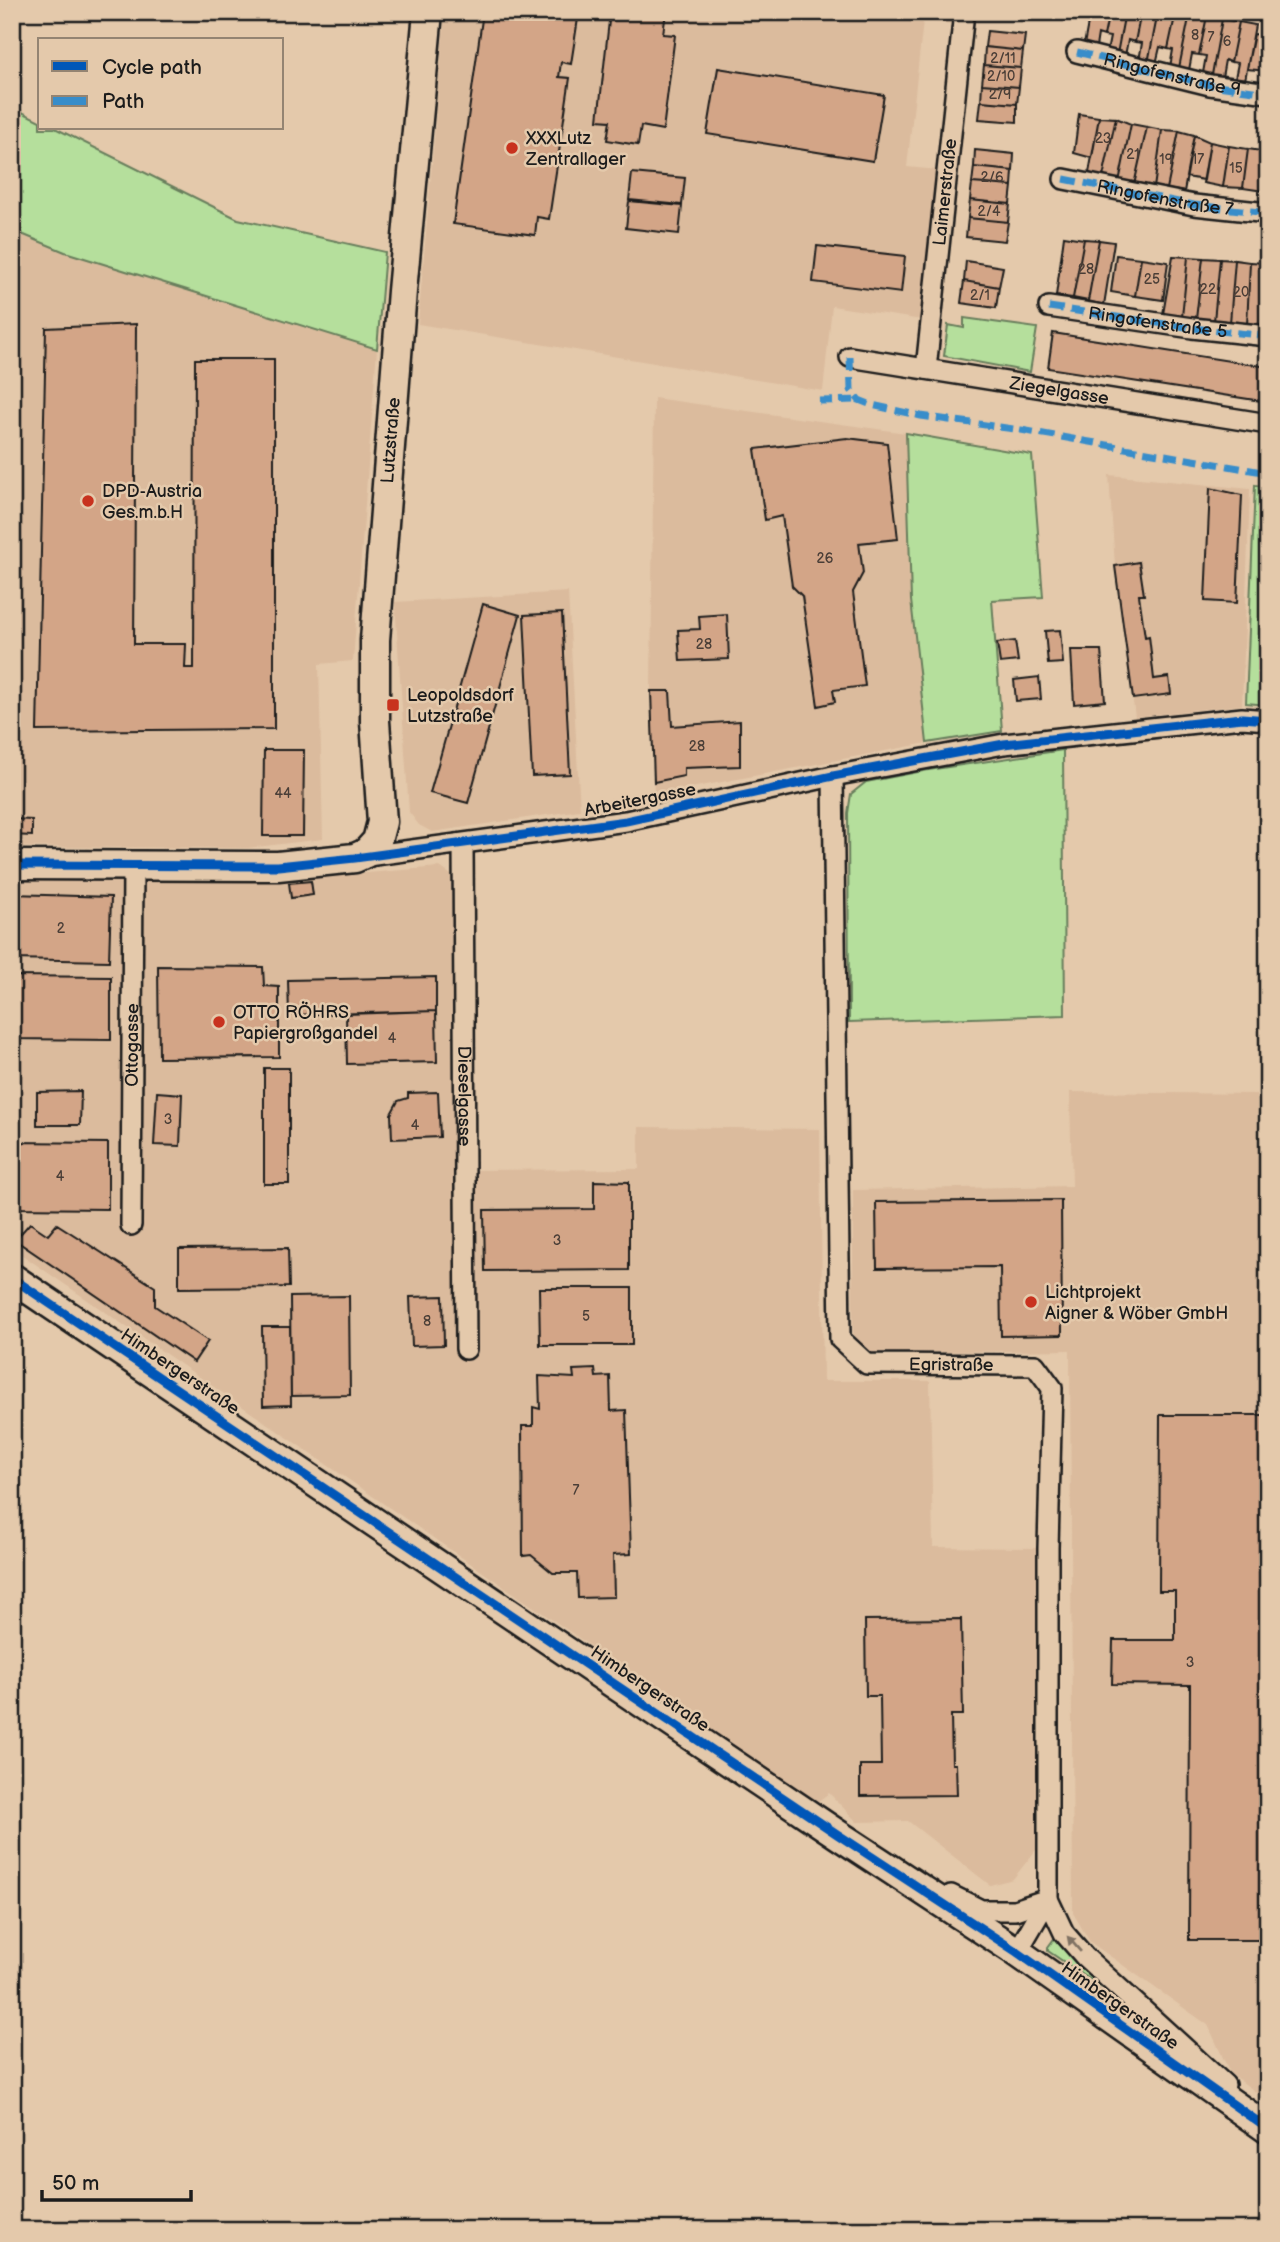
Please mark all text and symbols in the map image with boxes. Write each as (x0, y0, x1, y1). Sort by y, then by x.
house number: 8 (1191, 27, 1199, 44)
house number: 7 (1208, 29, 1215, 46)
house number: 6 (1223, 33, 1232, 50)
legend (38, 38, 284, 130)
street label: Ringofenstraße 9 (1101, 49, 1242, 100)
house number: 2/11 (990, 50, 1016, 67)
text: Cycle path (102, 55, 202, 80)
house number: 2/10 (987, 68, 1015, 85)
house number: 2/9 (989, 86, 1011, 103)
text: Path (102, 89, 144, 114)
place label: XXXLutz Zentrallager (525, 128, 626, 170)
house number: 23 (1095, 130, 1111, 147)
street label: Laimerstraße (929, 137, 961, 247)
marker: XXXLutz Zentrallager (504, 140, 520, 156)
house number: 21 (1126, 146, 1140, 163)
house number: 19 (1159, 151, 1173, 168)
house number: 17 (1192, 151, 1204, 168)
house number: 15 (1229, 160, 1243, 177)
house number: 2/6 (980, 169, 1004, 186)
street label: Ringofenstraße 7 (1095, 175, 1235, 220)
house number: 2/4 (977, 203, 1001, 220)
house number: 28 (1078, 261, 1094, 278)
house number: 25 (1144, 271, 1160, 288)
house number: 22 (1200, 281, 1217, 298)
house number: 20 (1233, 284, 1249, 301)
house number: 2/1 (970, 287, 990, 304)
street label: Ringofenstraße 5 (1087, 302, 1228, 342)
street label: Ziegelgasse (1007, 372, 1111, 409)
street label: Lutzstraße (377, 396, 404, 484)
place label: DPD-Austria Ges.m.b.H (102, 481, 202, 523)
marker: DPD-Austria Ges.m.b.H (80, 493, 96, 509)
house number: 26 (817, 550, 834, 567)
house number: 28 (696, 636, 712, 653)
place label: Leopoldsdorf Lutzstraße (407, 685, 515, 727)
marker: Leopoldsdorf Lutzstraße (385, 697, 401, 713)
house number: 28 (689, 738, 705, 755)
street label: Arbeitergasse (582, 779, 698, 821)
house number: 44 (274, 785, 292, 802)
house number: 2 (57, 920, 66, 937)
place label: OTTO RÖHRS Papiergroßgandel (233, 1001, 378, 1044)
street label: Ottogasse (121, 1003, 143, 1087)
marker: OTTO RÖHRS Papiergroßgandel (211, 1014, 227, 1030)
house number: 4 (388, 1030, 397, 1047)
street label: Dieselgasse (454, 1046, 475, 1147)
house number: 3 (164, 1111, 172, 1128)
house number: 4 (411, 1117, 420, 1134)
house number: 4 (56, 1168, 65, 1185)
house number: 3 (553, 1232, 561, 1249)
place label: Lichtprojekt Aigner & Wöber GmbH (1045, 1282, 1228, 1324)
marker: Lichtprojekt Aigner & Wöber GmbH (1023, 1294, 1039, 1310)
house number: 5 (582, 1308, 590, 1325)
house number: 8 (423, 1313, 431, 1330)
street label: Himbergerstraße (117, 1325, 244, 1420)
street label: Egristraße (909, 1354, 994, 1375)
house number: 7 (573, 1482, 580, 1499)
street label: Himbergerstraße (587, 1642, 714, 1737)
house number: 3 (1186, 1654, 1194, 1671)
one-way arrow (1066, 1935, 1082, 1953)
street label: Himbergerstraße (1057, 1958, 1183, 2054)
scale bar (42, 2158, 191, 2202)
text: 50 m (52, 2171, 99, 2196)

